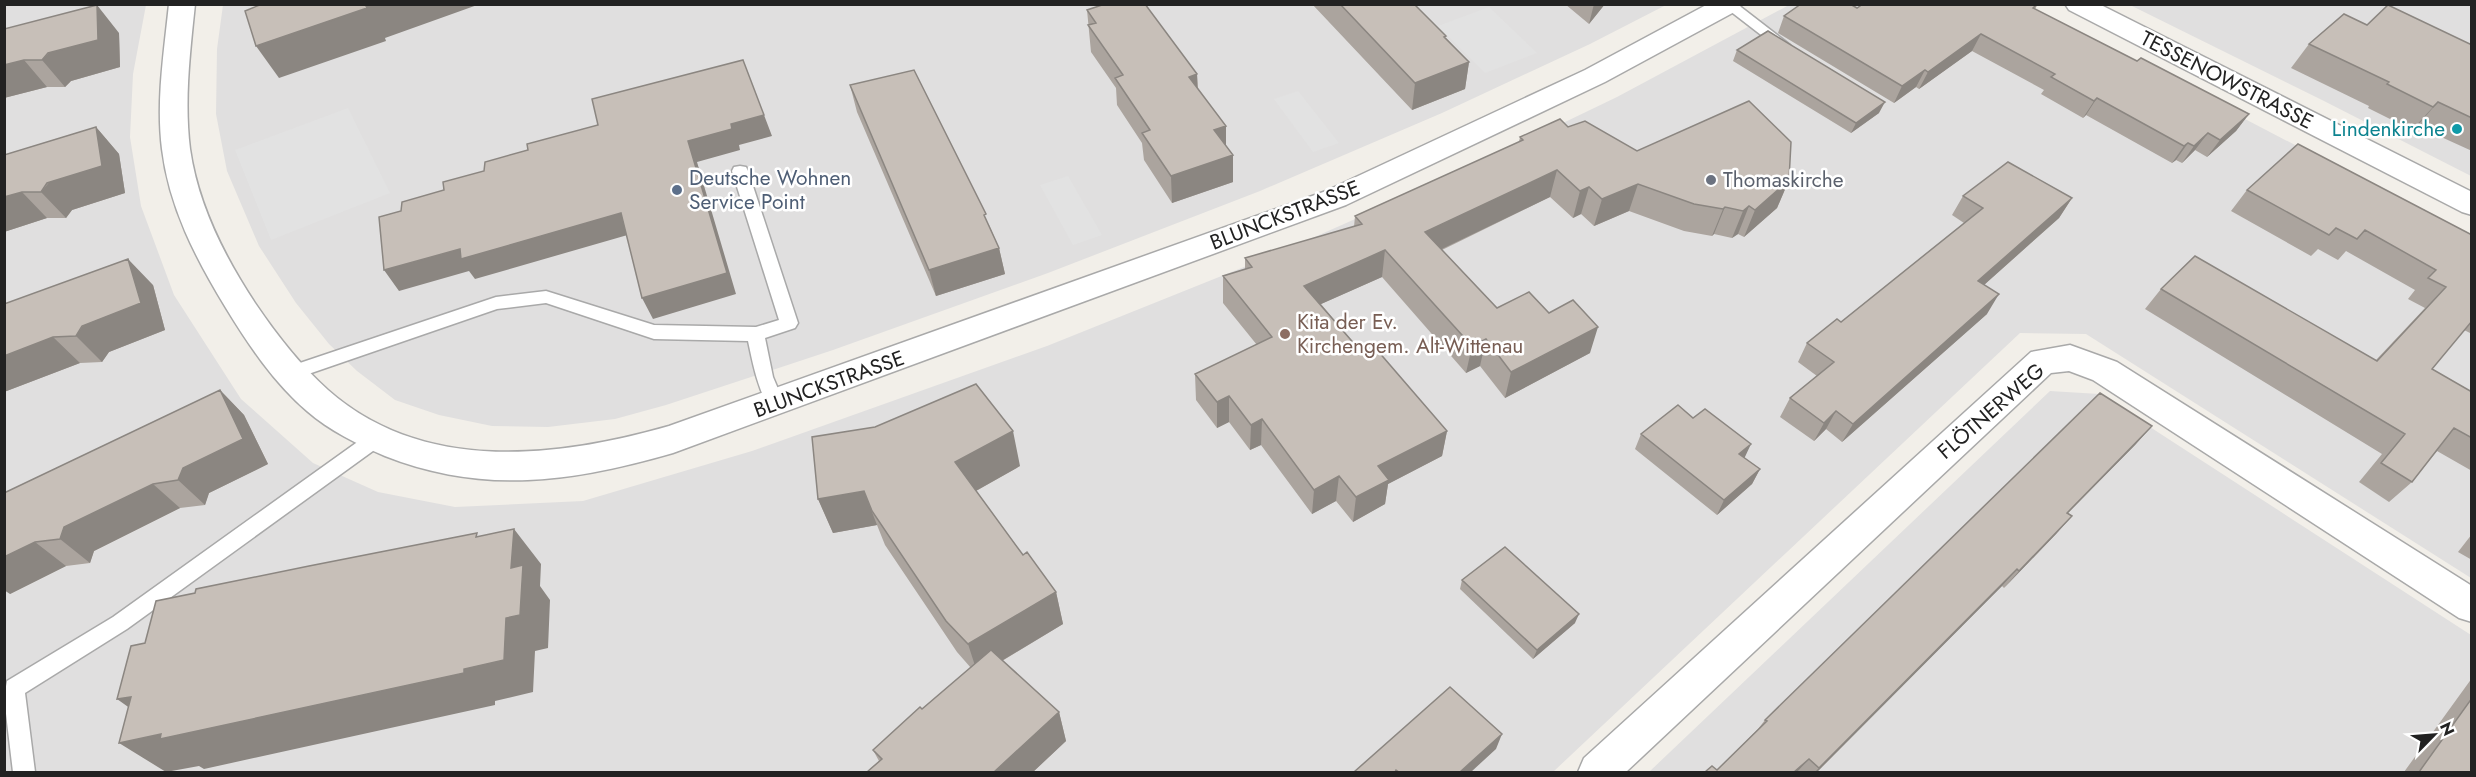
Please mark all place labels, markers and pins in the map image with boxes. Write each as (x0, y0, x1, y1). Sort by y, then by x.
place label: Lindenkirche (2332, 114, 2445, 144)
marker: Lindenkirche (2450, 122, 2464, 136)
place label: Deutsche Wohnen Service Point (689, 163, 851, 217)
place label: Thomaskirche (1723, 165, 1844, 195)
marker: Thomaskirche (1704, 173, 1718, 187)
marker: Deutsche Wohnen Service Point (670, 183, 684, 197)
place label: Kita der Ev. Kirchengem. Alt-Wittenau (1297, 307, 1523, 361)
marker: Kita der Ev. Kirchengem. Alt-Wittenau (1278, 327, 1292, 341)

